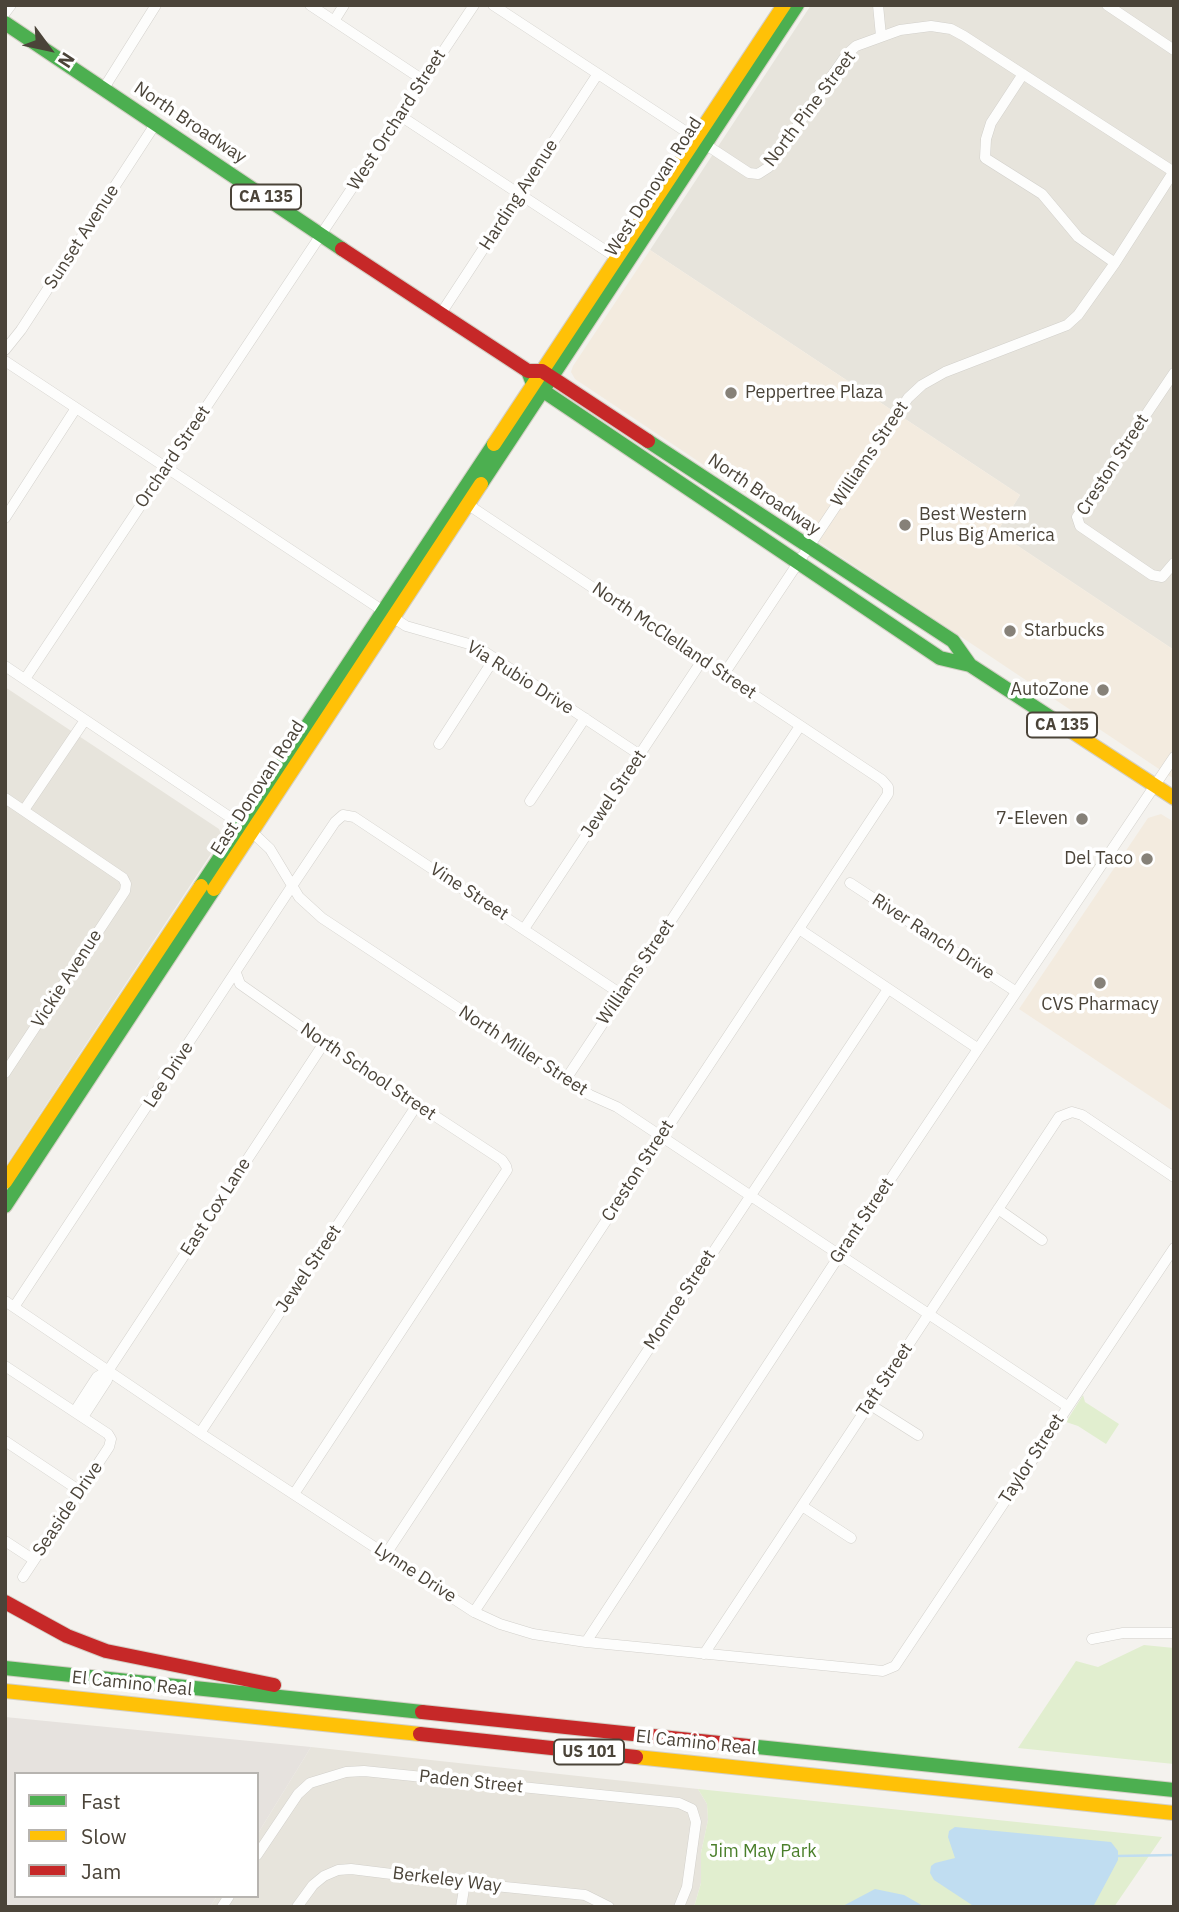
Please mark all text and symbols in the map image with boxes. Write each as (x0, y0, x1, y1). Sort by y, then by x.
north arrow (14, 14, 84, 84)
street label: West Orchard Street (343, 46, 451, 194)
street label: North Pine Street (759, 47, 861, 171)
text: N (53, 48, 80, 73)
street label: North Broadway (130, 77, 250, 169)
street label: West Donovan Road (601, 113, 707, 261)
street label: Harding Avenue (475, 136, 563, 254)
street label: Sunset Avenue (40, 181, 124, 293)
road number: CA 135 (231, 184, 301, 210)
place label: Peppertree Plaza (745, 382, 883, 404)
marker: Peppertree Plaza (723, 385, 739, 401)
street label: Williams Street (827, 397, 913, 511)
street label: Orchard Street (131, 402, 215, 512)
street label: Creston Street (1072, 410, 1154, 520)
street label: North Broadway (704, 449, 824, 541)
place label: Best Western Plus Big America (919, 504, 1055, 546)
marker: Best Western Plus Big America (897, 517, 913, 533)
street label: North McClelland Street (588, 578, 760, 704)
place label: Starbucks (1024, 620, 1105, 642)
marker: Starbucks (1002, 623, 1018, 639)
street label: Via Rubio Drive (462, 636, 578, 720)
place label: AutoZone (1010, 679, 1089, 701)
marker: AutoZone (1095, 682, 1111, 698)
road number: CA 135 (1027, 712, 1097, 738)
street label: East Donovan Road (207, 717, 309, 859)
street label: Jewel Street (577, 746, 651, 842)
place label: 7-Eleven (996, 808, 1068, 830)
marker: 7-Eleven (1074, 811, 1090, 827)
place label: Del Taco (1064, 848, 1133, 870)
marker: Del Taco (1139, 851, 1155, 867)
street label: Vine Street (426, 859, 512, 925)
street label: River Ranch Drive (868, 889, 998, 985)
street label: Williams Street (593, 915, 679, 1029)
street label: Vickie Avenue (27, 926, 107, 1032)
marker: CVS Pharmacy (1092, 975, 1108, 991)
place label: CVS Pharmacy (1041, 994, 1159, 1016)
street label: North Miller Street (455, 1001, 591, 1101)
street label: North School Street (296, 1019, 440, 1125)
street label: Lee Drive (140, 1038, 198, 1112)
street label: Creston Street (597, 1116, 679, 1226)
street label: East Cox Lane (176, 1154, 256, 1260)
street label: Grant Street (825, 1174, 899, 1268)
street label: Jewel Street (272, 1221, 346, 1317)
street label: Monroe Street (640, 1246, 720, 1354)
street label: Taft Street (852, 1339, 918, 1421)
street label: Taylor Street (995, 1410, 1069, 1508)
street label: Seaside Drive (28, 1458, 108, 1560)
street label: Lynne Drive (370, 1538, 460, 1608)
street label: El Camino Real (71, 1667, 193, 1701)
street label: El Camino Real (635, 1726, 757, 1760)
road number: US 101 (554, 1740, 624, 1764)
street label: Paden Street (418, 1766, 524, 1798)
legend (14, 1772, 259, 1898)
text: Fast (81, 1787, 121, 1815)
text: Slow (81, 1822, 127, 1850)
park label: Jim May Park (709, 1841, 817, 1863)
text: Jam (81, 1857, 121, 1885)
street label: Berkeley Way (391, 1863, 503, 1897)

